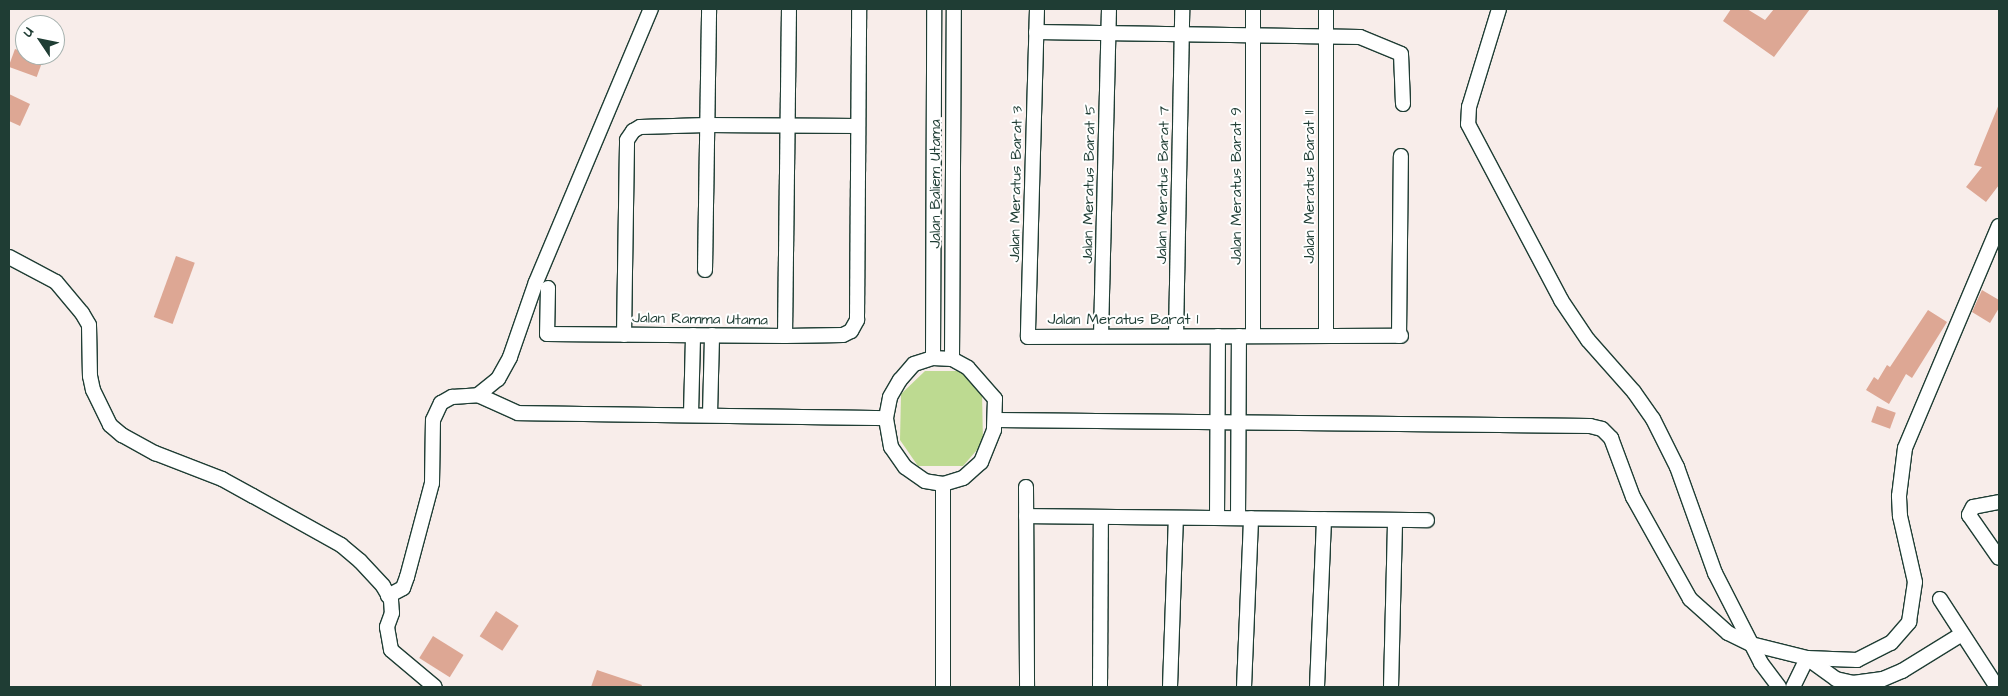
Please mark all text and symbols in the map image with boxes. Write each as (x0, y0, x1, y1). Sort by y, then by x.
north arrow (15, 15, 65, 65)
text: U (18, 23, 39, 41)
street label: Jalan Meratus Barat 5 (1079, 104, 1099, 264)
street label: Jalan Meratus Barat 3 (1006, 106, 1026, 262)
street label: Jalan Meratus Barat 7 (1153, 106, 1173, 264)
street label: Jalan Meratus Barat 9 (1228, 107, 1246, 265)
street label: Jalan Meratus Barat 11 (1301, 111, 1319, 263)
street label: Jalan Baliem Utama (927, 119, 945, 249)
street label: Jalan Ramma Utama (632, 309, 768, 329)
street label: Jalan Meratus Barat 1 (1048, 311, 1198, 329)

